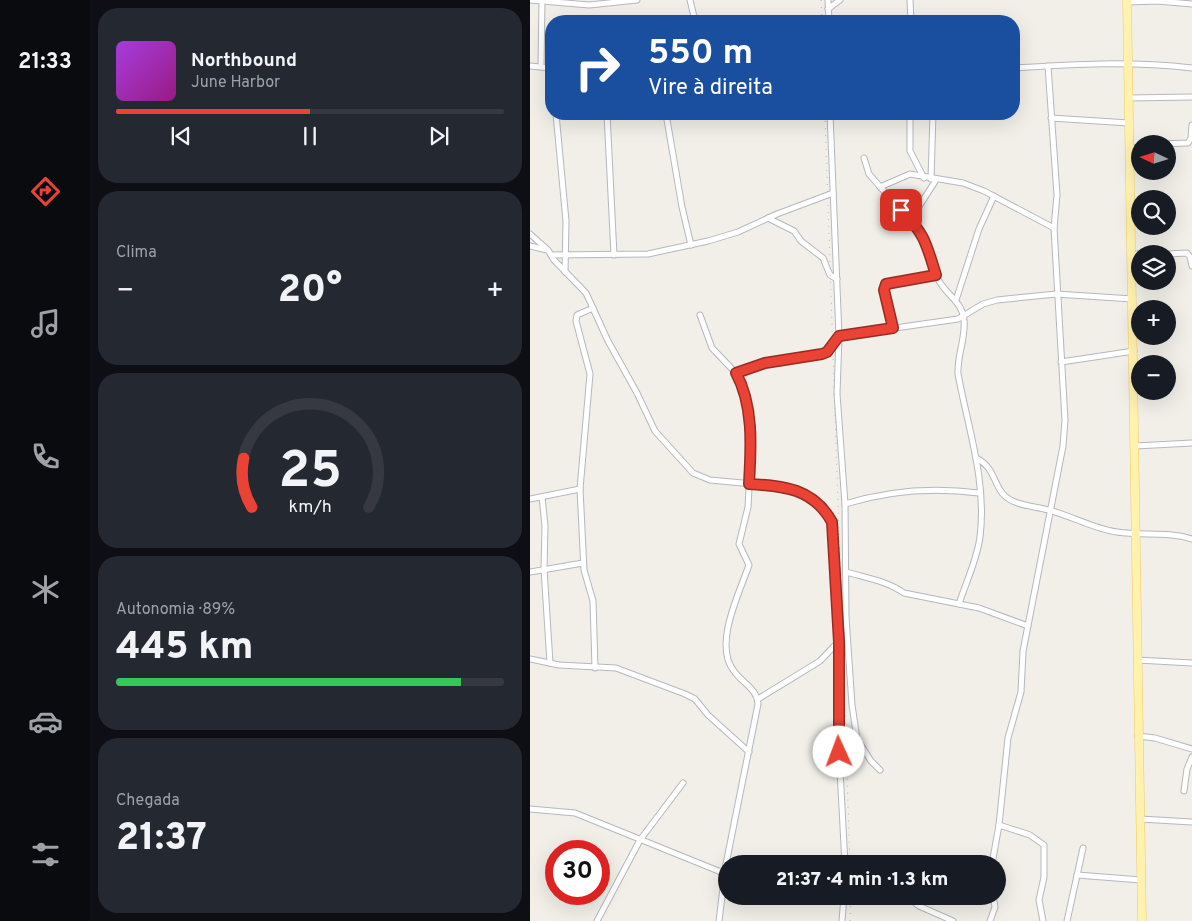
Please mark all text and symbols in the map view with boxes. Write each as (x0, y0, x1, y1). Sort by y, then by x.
text: 550 m (648, 32, 753, 76)
icon: right (565, 35, 630, 100)
text: 21:33 (18, 49, 72, 76)
text: Northbound (191, 49, 297, 73)
text: June Harbor (191, 73, 280, 93)
text: Vire à direita (648, 75, 773, 102)
icon: previous (167, 122, 195, 150)
icon: pause (296, 122, 324, 150)
icon: next (425, 122, 453, 150)
north arrow (1131, 135, 1176, 180)
map controls (1131, 135, 1176, 400)
icon: directions (28, 174, 63, 209)
pin (880, 189, 922, 231)
button: search (1131, 190, 1176, 235)
icon: arrive (887, 196, 915, 224)
text: Clima (116, 243, 157, 263)
button: layers (1131, 245, 1176, 290)
text: 20° (278, 267, 342, 316)
text: − (116, 274, 134, 310)
text: + (486, 274, 504, 310)
button: + (1131, 300, 1176, 345)
icon: music (28, 306, 63, 341)
button: − (1131, 355, 1176, 400)
icon: phone (28, 439, 63, 474)
text: 25 (278, 440, 342, 506)
text: km/h (288, 496, 332, 519)
icon: climate (28, 572, 63, 607)
text: Autonomia · 89% (116, 600, 235, 620)
text: 445 km (116, 624, 253, 673)
icon: car (28, 704, 63, 739)
position arrow (812, 725, 864, 777)
text: Chegada (116, 791, 180, 811)
text: 21:37 (116, 815, 207, 864)
icon: filters (28, 837, 63, 872)
speed limit sign: 30 (545, 840, 610, 905)
text: 21:37 · 4 min · 1.3 km (776, 868, 948, 892)

